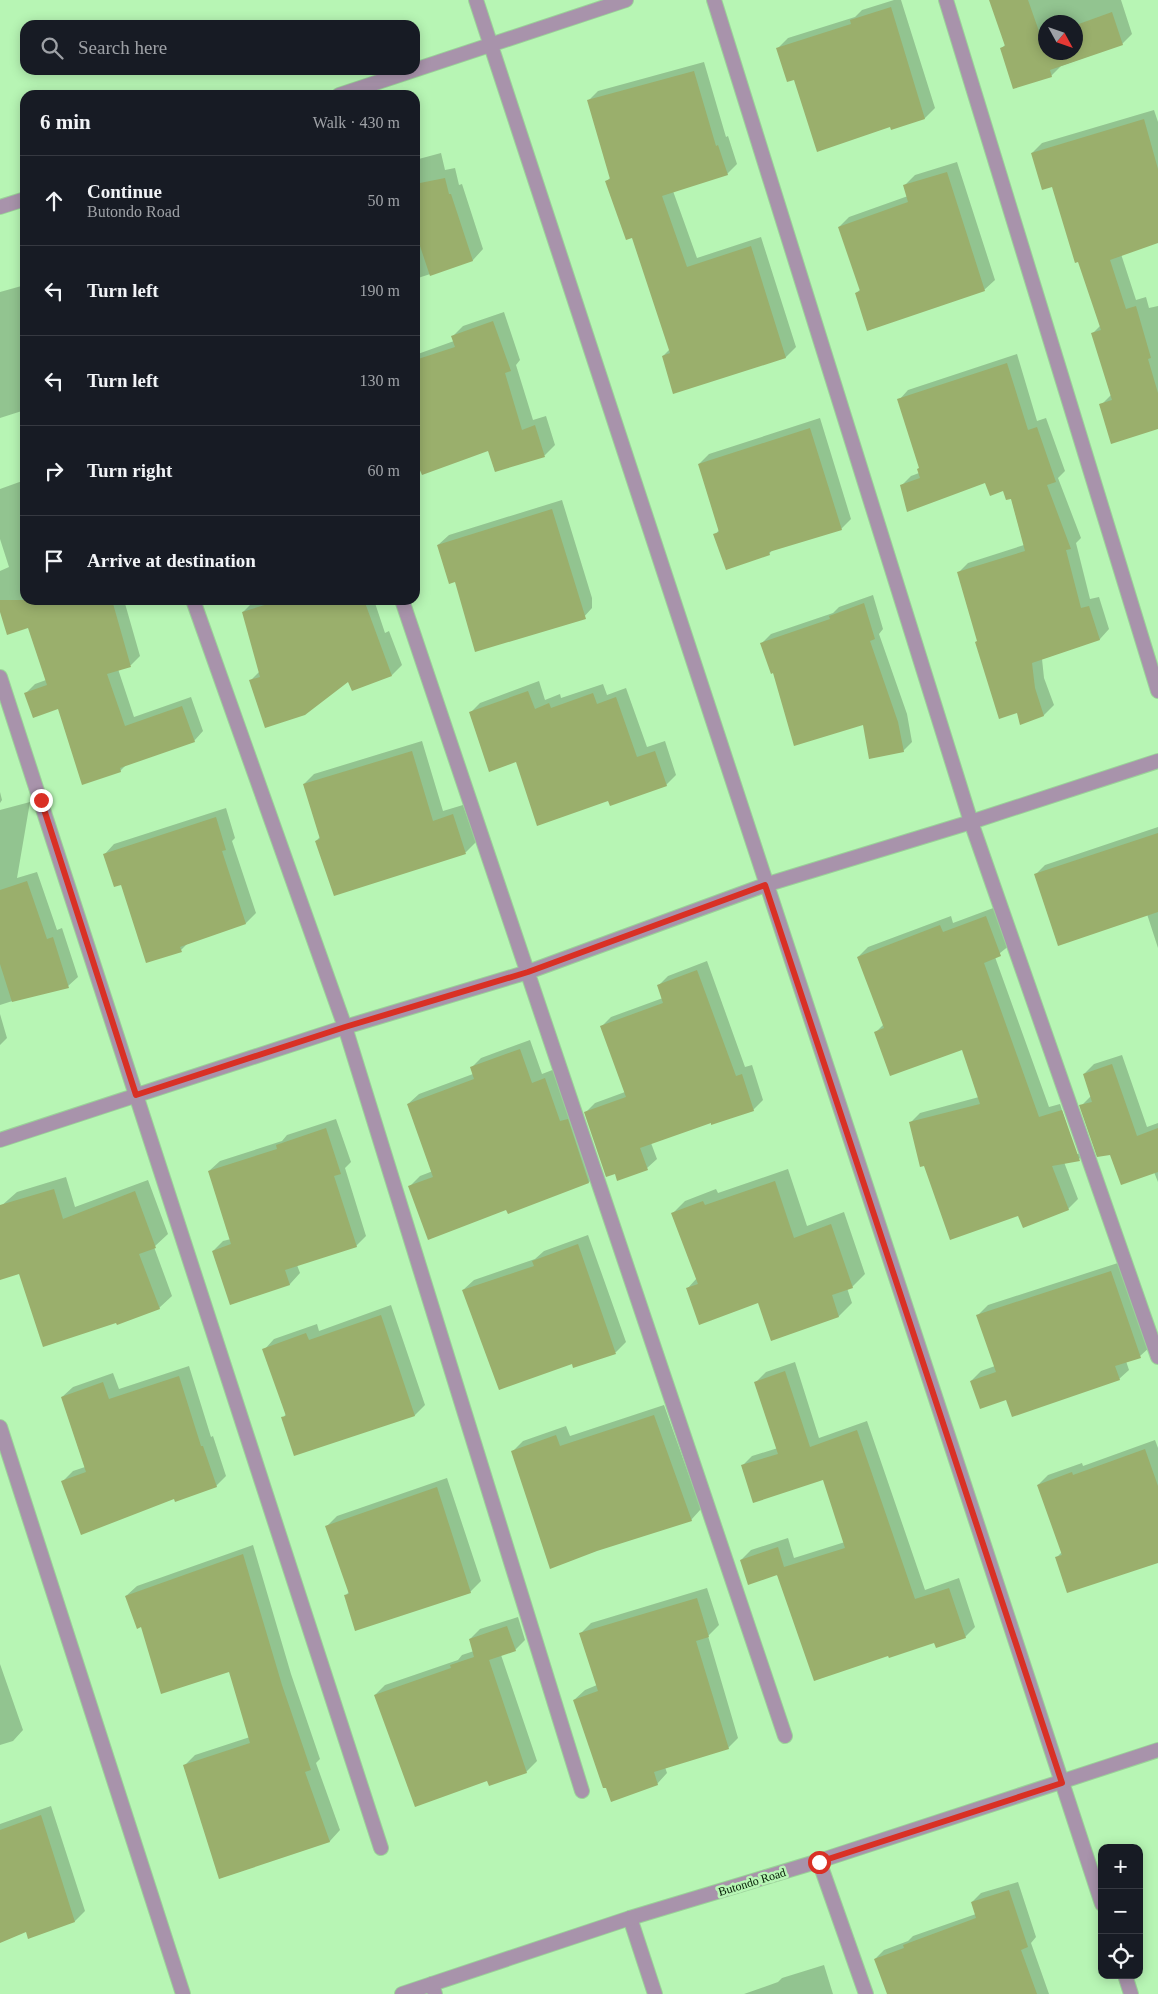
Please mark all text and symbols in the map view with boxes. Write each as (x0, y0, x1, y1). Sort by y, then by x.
north arrow (1038, 15, 1083, 60)
search box (20, 20, 420, 75)
icon: search (38, 34, 66, 62)
text: Search here (78, 37, 167, 58)
text: 6 min (40, 110, 91, 134)
text: Walk · 430 m (313, 114, 400, 131)
text: Continue (87, 181, 162, 202)
icon: ahead (40, 187, 68, 215)
text: 50 m (368, 192, 400, 209)
text: Butondo Road (87, 203, 180, 220)
icon: left (40, 277, 68, 305)
text: Turn left (87, 280, 159, 301)
text: 190 m (360, 282, 400, 299)
icon: left (40, 367, 68, 395)
text: Turn left (87, 370, 159, 391)
text: 130 m (360, 372, 400, 389)
icon: right (40, 457, 68, 485)
text: Turn right (87, 460, 172, 481)
text: 60 m (368, 462, 400, 479)
icon: arrive (40, 547, 68, 575)
text: Arrive at destination (87, 550, 256, 571)
route end (30, 789, 53, 812)
map controls (1098, 1844, 1143, 1979)
button: + (1098, 1844, 1143, 1889)
route start (808, 1851, 831, 1874)
street label: Butondo Road (717, 1865, 787, 1899)
button: − (1098, 1889, 1143, 1934)
button: locate (1098, 1934, 1143, 1979)

